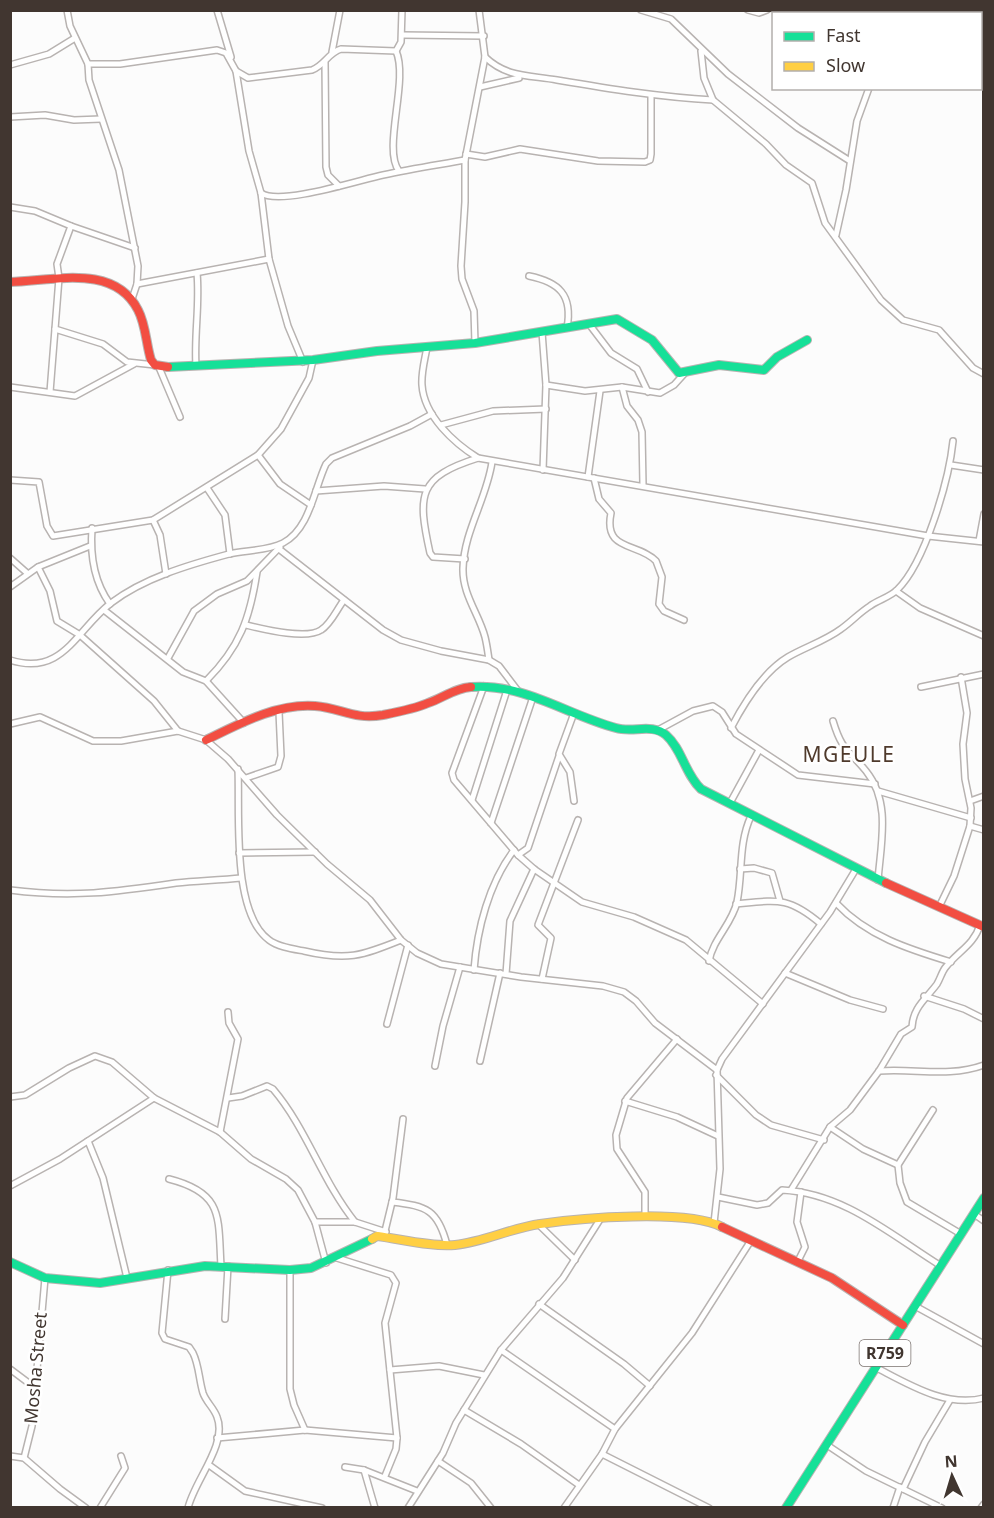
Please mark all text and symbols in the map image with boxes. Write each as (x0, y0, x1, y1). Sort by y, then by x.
legend (772, 12, 982, 90)
text: Fast (826, 23, 861, 47)
text: Slow (826, 53, 865, 77)
district label: MGEULE (802, 740, 896, 768)
street label: Mosha Street (18, 1311, 52, 1425)
road number: R759 (860, 1340, 910, 1366)
north arrow (922, 1446, 982, 1506)
text: N (944, 1450, 958, 1472)

